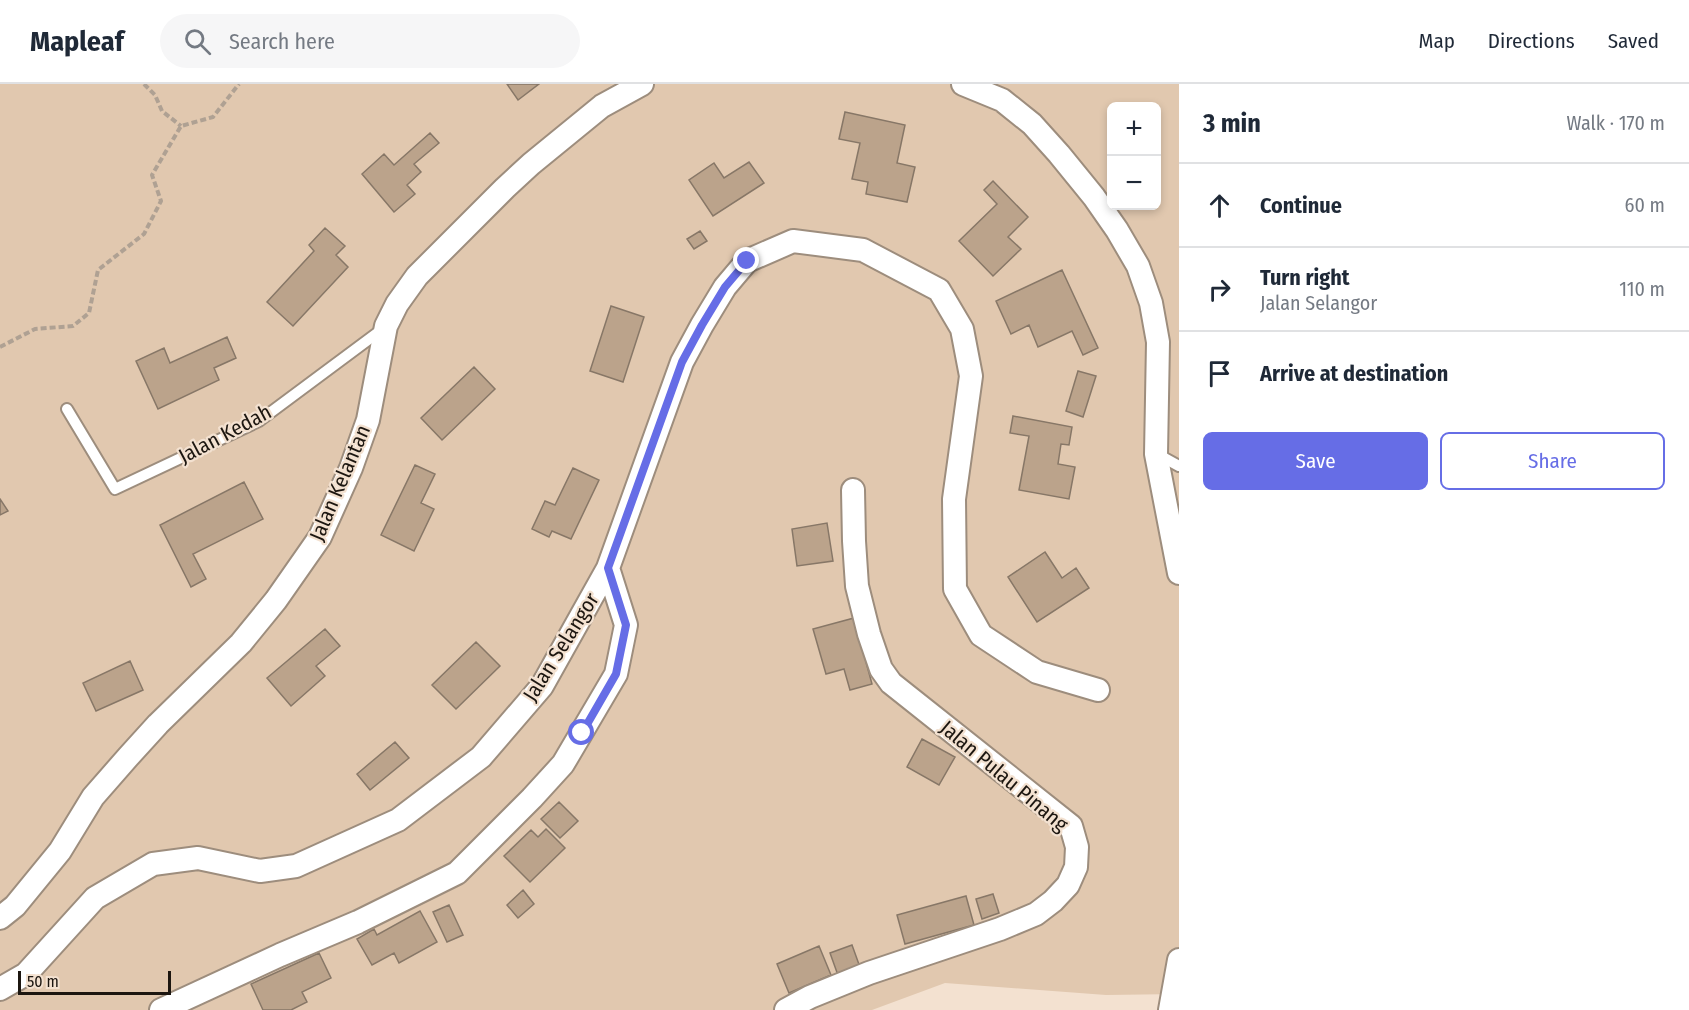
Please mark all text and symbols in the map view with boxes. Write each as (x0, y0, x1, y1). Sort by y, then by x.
search box (160, 14, 580, 68)
text: Mapleaf (30, 25, 124, 58)
icon: search (181, 25, 214, 58)
text: Search here (229, 28, 335, 55)
text: Map (1418, 28, 1455, 54)
text: Directions (1488, 28, 1575, 54)
text: Saved (1608, 28, 1659, 54)
map controls (1107, 102, 1161, 210)
button: + (1107, 102, 1161, 156)
text: 3 min (1203, 108, 1261, 139)
text: Walk · 170 m (1567, 111, 1665, 135)
button: − (1107, 156, 1161, 210)
icon: ahead (1203, 189, 1236, 222)
text: Continue (1260, 192, 1342, 219)
text: 60 m (1625, 193, 1665, 217)
route end (733, 247, 759, 273)
text: Turn right (1260, 264, 1349, 291)
icon: right (1203, 273, 1236, 306)
text: 110 m (1619, 277, 1665, 301)
text: Jalan Selangor (1260, 291, 1377, 315)
icon: arrive (1203, 357, 1236, 390)
text: Arrive at destination (1260, 360, 1448, 387)
street label: Jalan Kedah (174, 399, 276, 469)
street label: Jalan Kelantan (304, 421, 376, 545)
button: Save (1203, 432, 1428, 490)
button: Share (1440, 432, 1665, 490)
street label: Jalan Selangor (517, 587, 605, 706)
street label: Jalan Pulau Pinang (935, 715, 1073, 837)
route start (568, 719, 594, 745)
scale bar (18, 968, 171, 996)
text: 50 m (27, 972, 59, 991)

